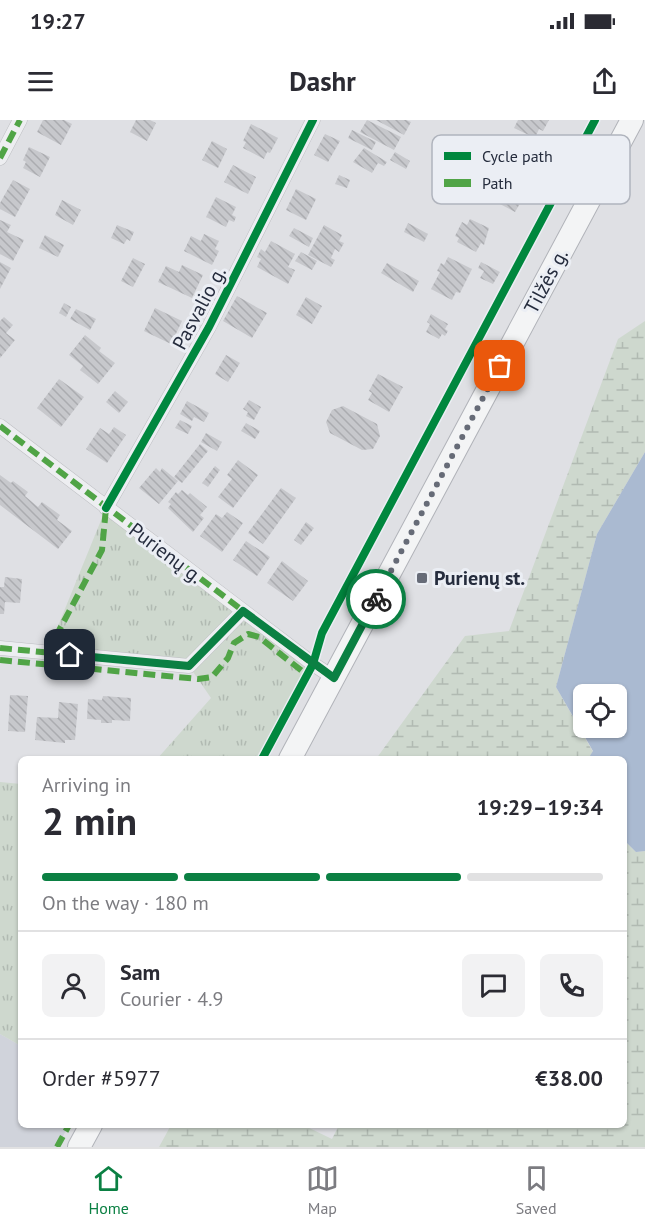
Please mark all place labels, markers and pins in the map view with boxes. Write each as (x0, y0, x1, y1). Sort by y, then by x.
pin (474, 340, 525, 391)
place label: Purienų st. (434, 565, 525, 591)
marker: Purienų st. (415, 571, 429, 585)
pin (44, 629, 95, 680)

